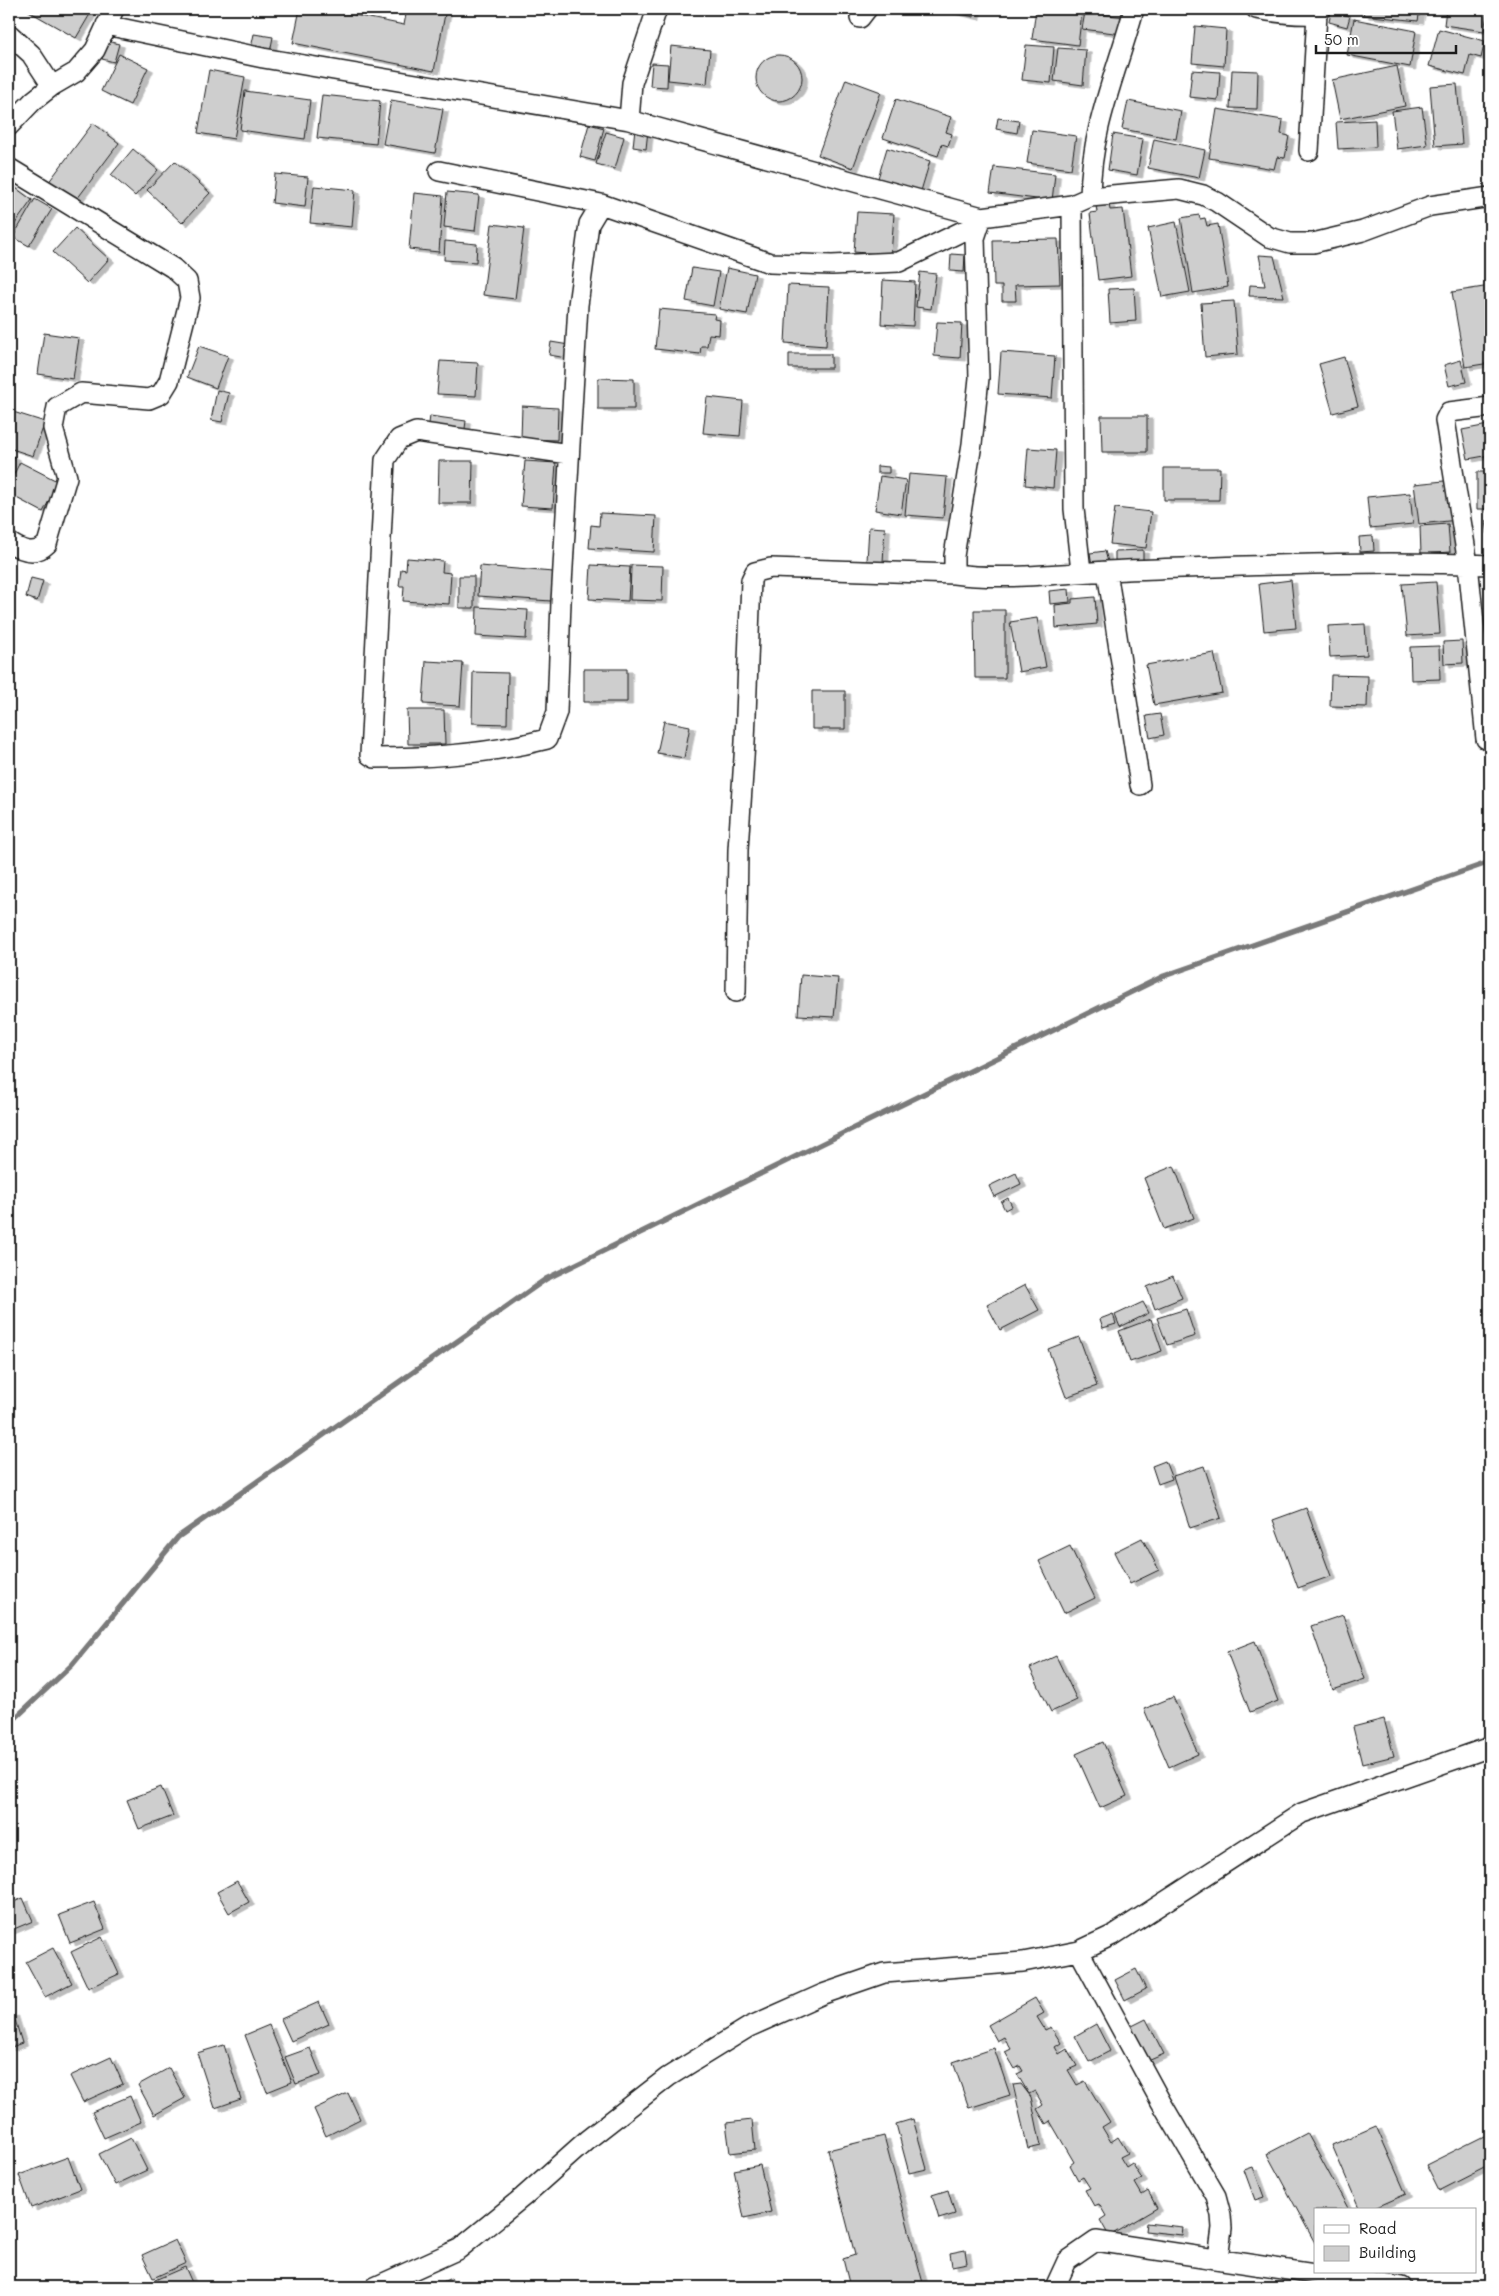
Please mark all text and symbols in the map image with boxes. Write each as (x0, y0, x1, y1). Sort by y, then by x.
scale bar (1316, 22, 1456, 54)
text: 50 m (1324, 29, 1359, 49)
legend (1314, 2208, 1476, 2274)
text: Road (1359, 2218, 1396, 2238)
text: Building (1359, 2242, 1416, 2262)

